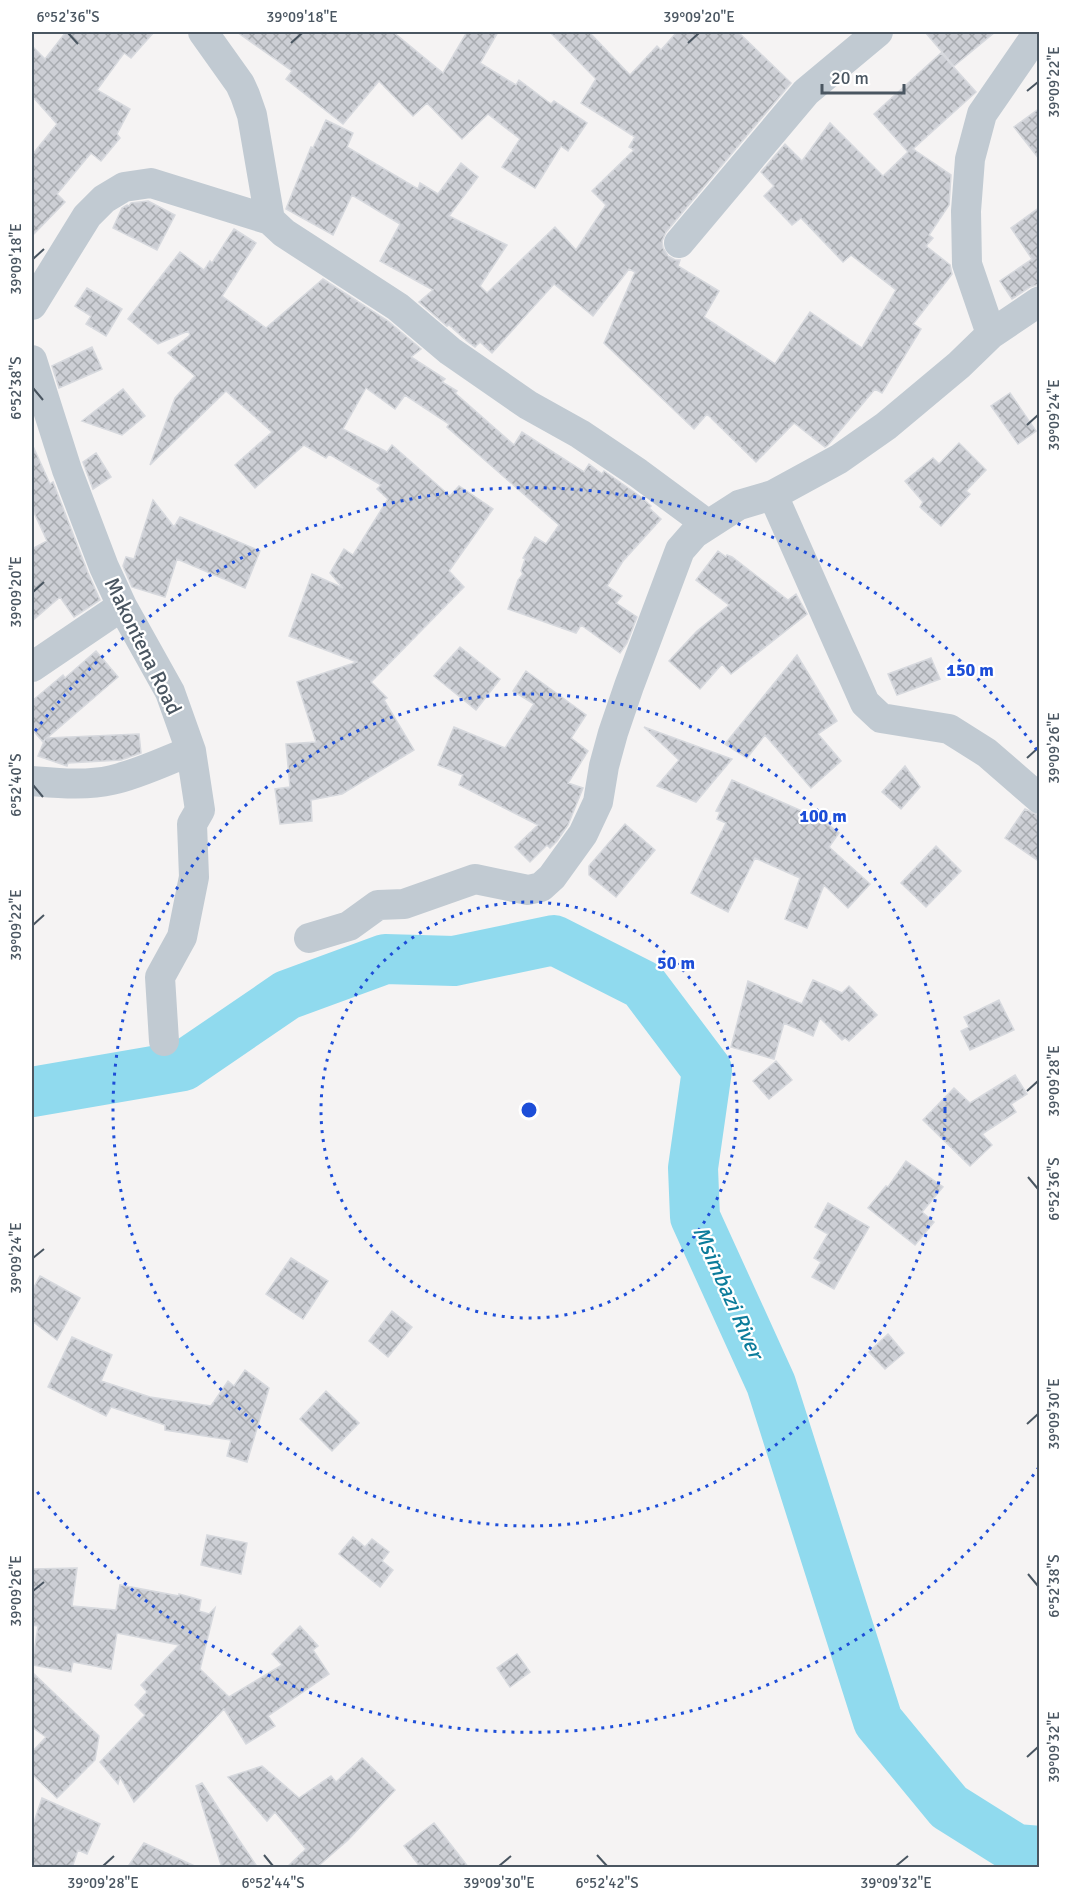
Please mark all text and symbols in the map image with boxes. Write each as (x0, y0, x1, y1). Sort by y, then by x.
text: 6°52'36"S (36, 8, 100, 26)
text: 39°09'18"E (266, 8, 338, 26)
text: 39°09'20"E (663, 8, 735, 26)
text: 39°09'22"E (1045, 46, 1063, 118)
scale bar (822, 57, 904, 95)
text: 20 m (831, 67, 869, 89)
text: 39°09'18"E (7, 223, 25, 295)
text: 6°52'38"S (7, 356, 25, 420)
text: 39°09'24"E (1045, 379, 1063, 451)
text: 39°09'20"E (7, 556, 25, 628)
street label: Makontena Road (99, 573, 187, 719)
text: 150 m (946, 659, 994, 681)
text: 39°09'26"E (1045, 712, 1063, 784)
text: 6°52'40"S (7, 753, 25, 817)
text: 100 m (799, 805, 847, 827)
text: 39°09'22"E (7, 889, 25, 961)
text: 50 m (657, 952, 695, 974)
text: 39°09'28"E (1045, 1045, 1063, 1117)
centre of rings (519, 1100, 539, 1120)
text: 6°52'36"S (1045, 1157, 1063, 1221)
text: 39°09'24"E (7, 1222, 25, 1294)
water label: Msimbazi River (687, 1222, 771, 1365)
text: 39°09'30"E (1045, 1378, 1063, 1450)
text: 6°52'38"S (1045, 1554, 1063, 1618)
text: 39°09'26"E (7, 1555, 25, 1627)
text: 39°09'32"E (1045, 1711, 1063, 1783)
text: 39°09'28"E (67, 1874, 139, 1892)
text: 6°52'44"S (241, 1874, 305, 1892)
text: 39°09'30"E (463, 1874, 535, 1892)
text: 6°52'42"S (575, 1874, 639, 1892)
text: 39°09'32"E (860, 1874, 932, 1892)

